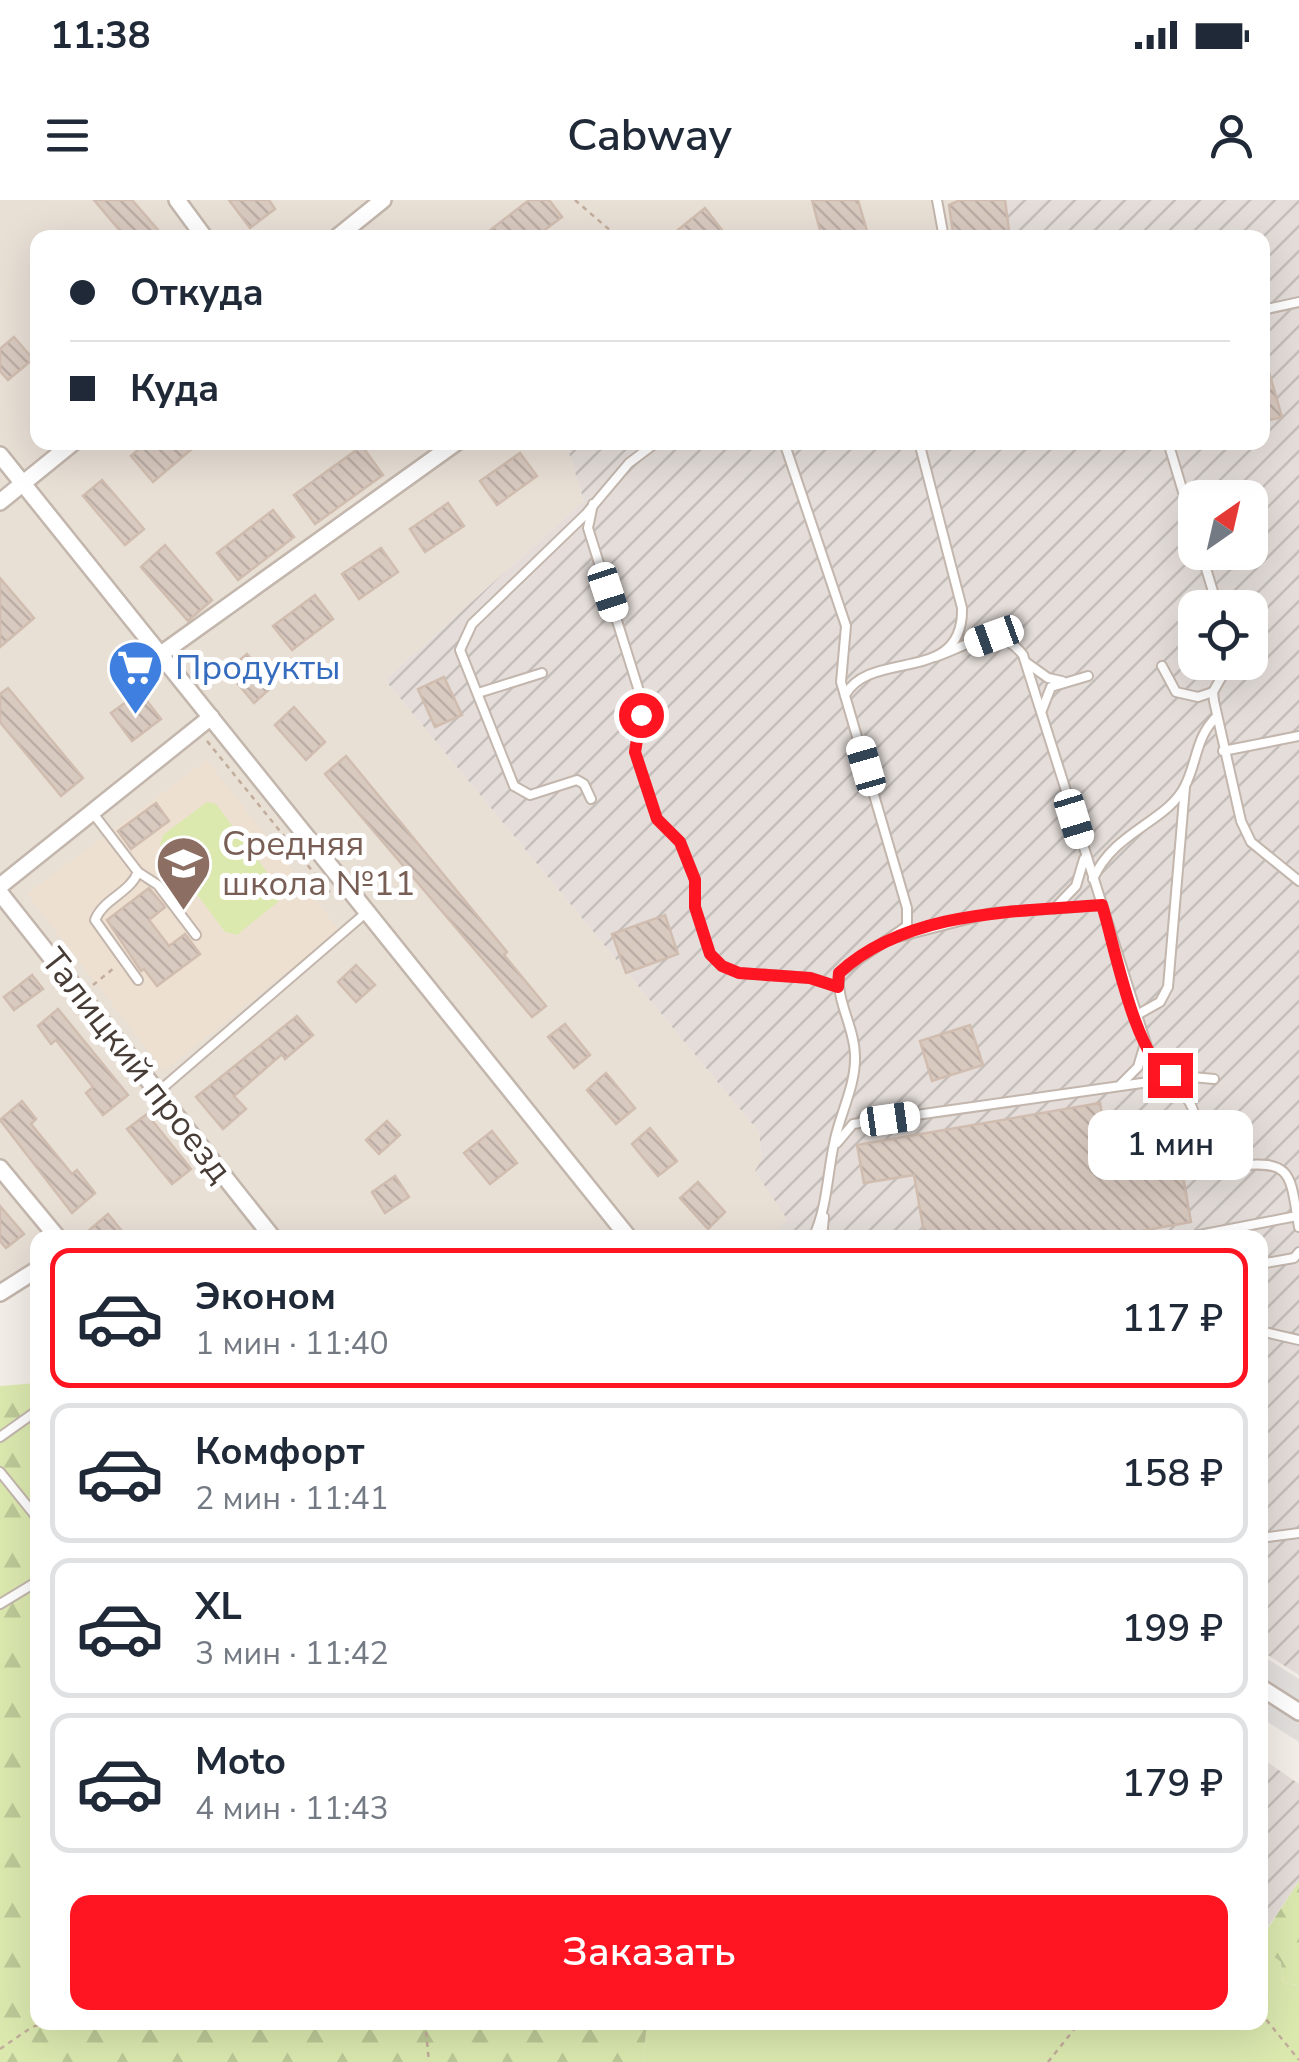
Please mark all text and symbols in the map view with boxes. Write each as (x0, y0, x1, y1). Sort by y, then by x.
text: 11:38 (50, 10, 151, 61)
text: Cabway (567, 105, 732, 166)
icon: menu (40, 108, 95, 163)
icon: person (1204, 108, 1259, 163)
text: Откуда (130, 267, 264, 318)
text: Куда (130, 363, 219, 414)
north arrow (1178, 480, 1268, 570)
map controls (1178, 480, 1268, 680)
car (584, 559, 632, 625)
button: locate (1178, 590, 1268, 680)
car (961, 612, 1027, 660)
supermarket icon: Продукты (106, 637, 166, 716)
place label: Продукты (175, 644, 341, 691)
route start (619, 693, 664, 738)
car (843, 733, 889, 799)
car (1051, 786, 1097, 852)
place label: Средняя школа №11 (222, 820, 416, 907)
school or university icon: Средняя школа №11 (153, 833, 213, 912)
street label: Талицкий проезд (30, 938, 243, 1192)
route end (1148, 1053, 1193, 1098)
car (858, 1100, 922, 1138)
callout: 1 мин (1088, 1110, 1252, 1180)
text: 1 мин (1127, 1123, 1214, 1166)
text: Эконом (195, 1271, 336, 1322)
icon: car (75, 1273, 165, 1363)
text: 117 ₽ (1122, 1293, 1223, 1344)
text: 1 мин · 11:40 (195, 1322, 389, 1365)
text: Комфорт (195, 1426, 364, 1477)
icon: car (75, 1428, 165, 1518)
text: 158 ₽ (1122, 1448, 1223, 1499)
text: 2 мин · 11:41 (195, 1477, 389, 1520)
text: XL (195, 1581, 242, 1632)
icon: car (75, 1583, 165, 1673)
text: 199 ₽ (1122, 1603, 1223, 1654)
text: 3 мин · 11:42 (195, 1632, 389, 1675)
text: Moto (195, 1736, 286, 1787)
icon: car (75, 1738, 165, 1828)
text: 179 ₽ (1122, 1758, 1223, 1809)
text: 4 мин · 11:43 (195, 1787, 389, 1830)
button: Заказать (70, 1895, 1228, 2010)

